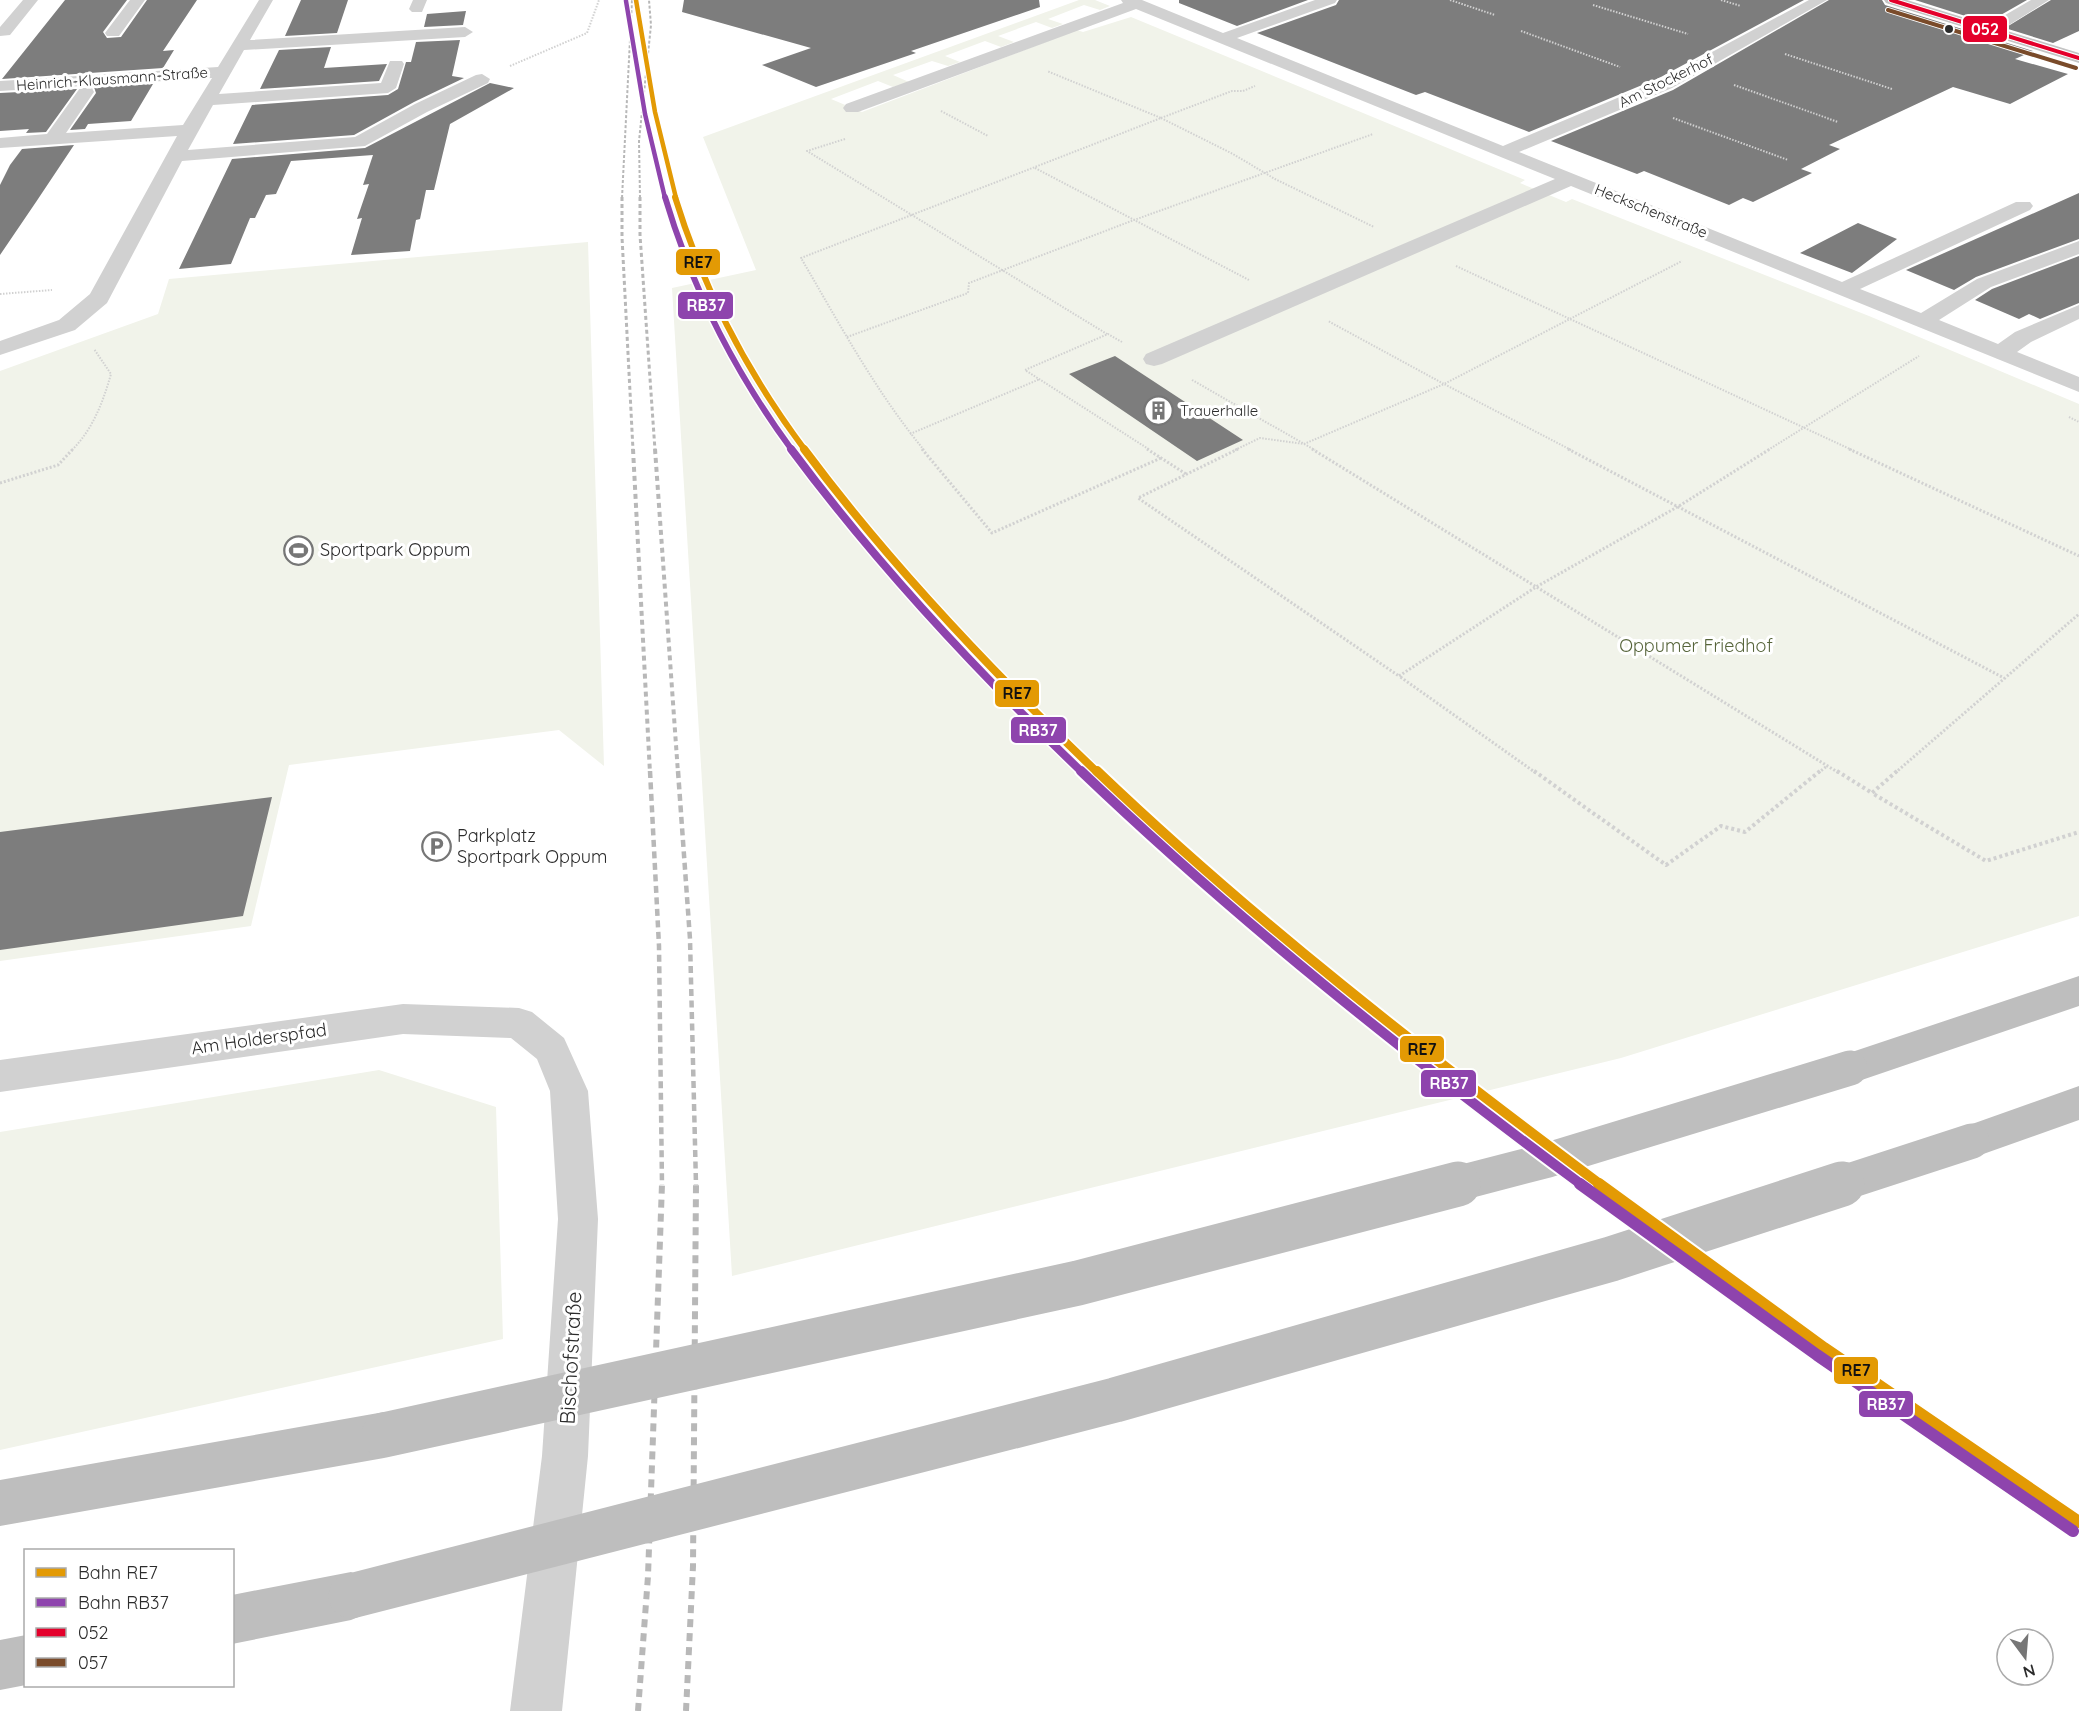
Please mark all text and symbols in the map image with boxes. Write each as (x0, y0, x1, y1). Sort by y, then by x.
line badge: 052 (1962, 15, 2008, 43)
text: 052 (1971, 19, 1999, 39)
unlabelled marker (1943, 23, 1955, 35)
street label: Am Stockerhof (1615, 49, 1717, 112)
street label: Heinrich-Klausmann-Straße (15, 62, 208, 95)
street label: Heckschenstraße (1592, 179, 1710, 242)
line badge: RE7 (675, 248, 721, 276)
text: RE7 (684, 252, 713, 272)
line badge: RB37 (677, 291, 734, 320)
text: RB37 (687, 295, 726, 315)
building icon: Trauerhalle (1143, 395, 1175, 427)
place label: Trauerhalle (1180, 401, 1258, 420)
sports icon: Sportpark Oppum (283, 534, 315, 566)
place label: Sportpark Oppum (320, 538, 470, 561)
park label: Oppumer Friedhof (1619, 634, 1773, 657)
line badge: RE7 (994, 679, 1040, 708)
text: RE7 (1003, 683, 1032, 703)
line badge: RB37 (1010, 716, 1067, 744)
text: RB37 (1019, 720, 1058, 740)
place label: Parkplatz Sportpark Oppum (457, 824, 607, 868)
parking icon: Parkplatz Sportpark Oppum (420, 830, 452, 862)
street label: Am Holderspfad (190, 1018, 328, 1059)
line badge: RE7 (1399, 1035, 1445, 1063)
text: RE7 (1408, 1039, 1437, 1059)
line badge: RB37 (1420, 1069, 1477, 1098)
text: RB37 (1430, 1073, 1469, 1093)
street label: Bischofstraße (554, 1291, 586, 1425)
line badge: RE7 (1833, 1356, 1879, 1385)
text: RE7 (1842, 1360, 1871, 1380)
line badge: RB37 (1858, 1390, 1914, 1418)
text: RB37 (1867, 1394, 1906, 1414)
legend (24, 1549, 234, 1687)
text: Bahn RE7 (78, 1561, 158, 1584)
text: Bahn RB37 (78, 1591, 169, 1614)
text: 052 (78, 1621, 109, 1644)
north arrow (1995, 1627, 2055, 1687)
text: 057 (78, 1651, 108, 1674)
text: N (2021, 1660, 2038, 1683)

